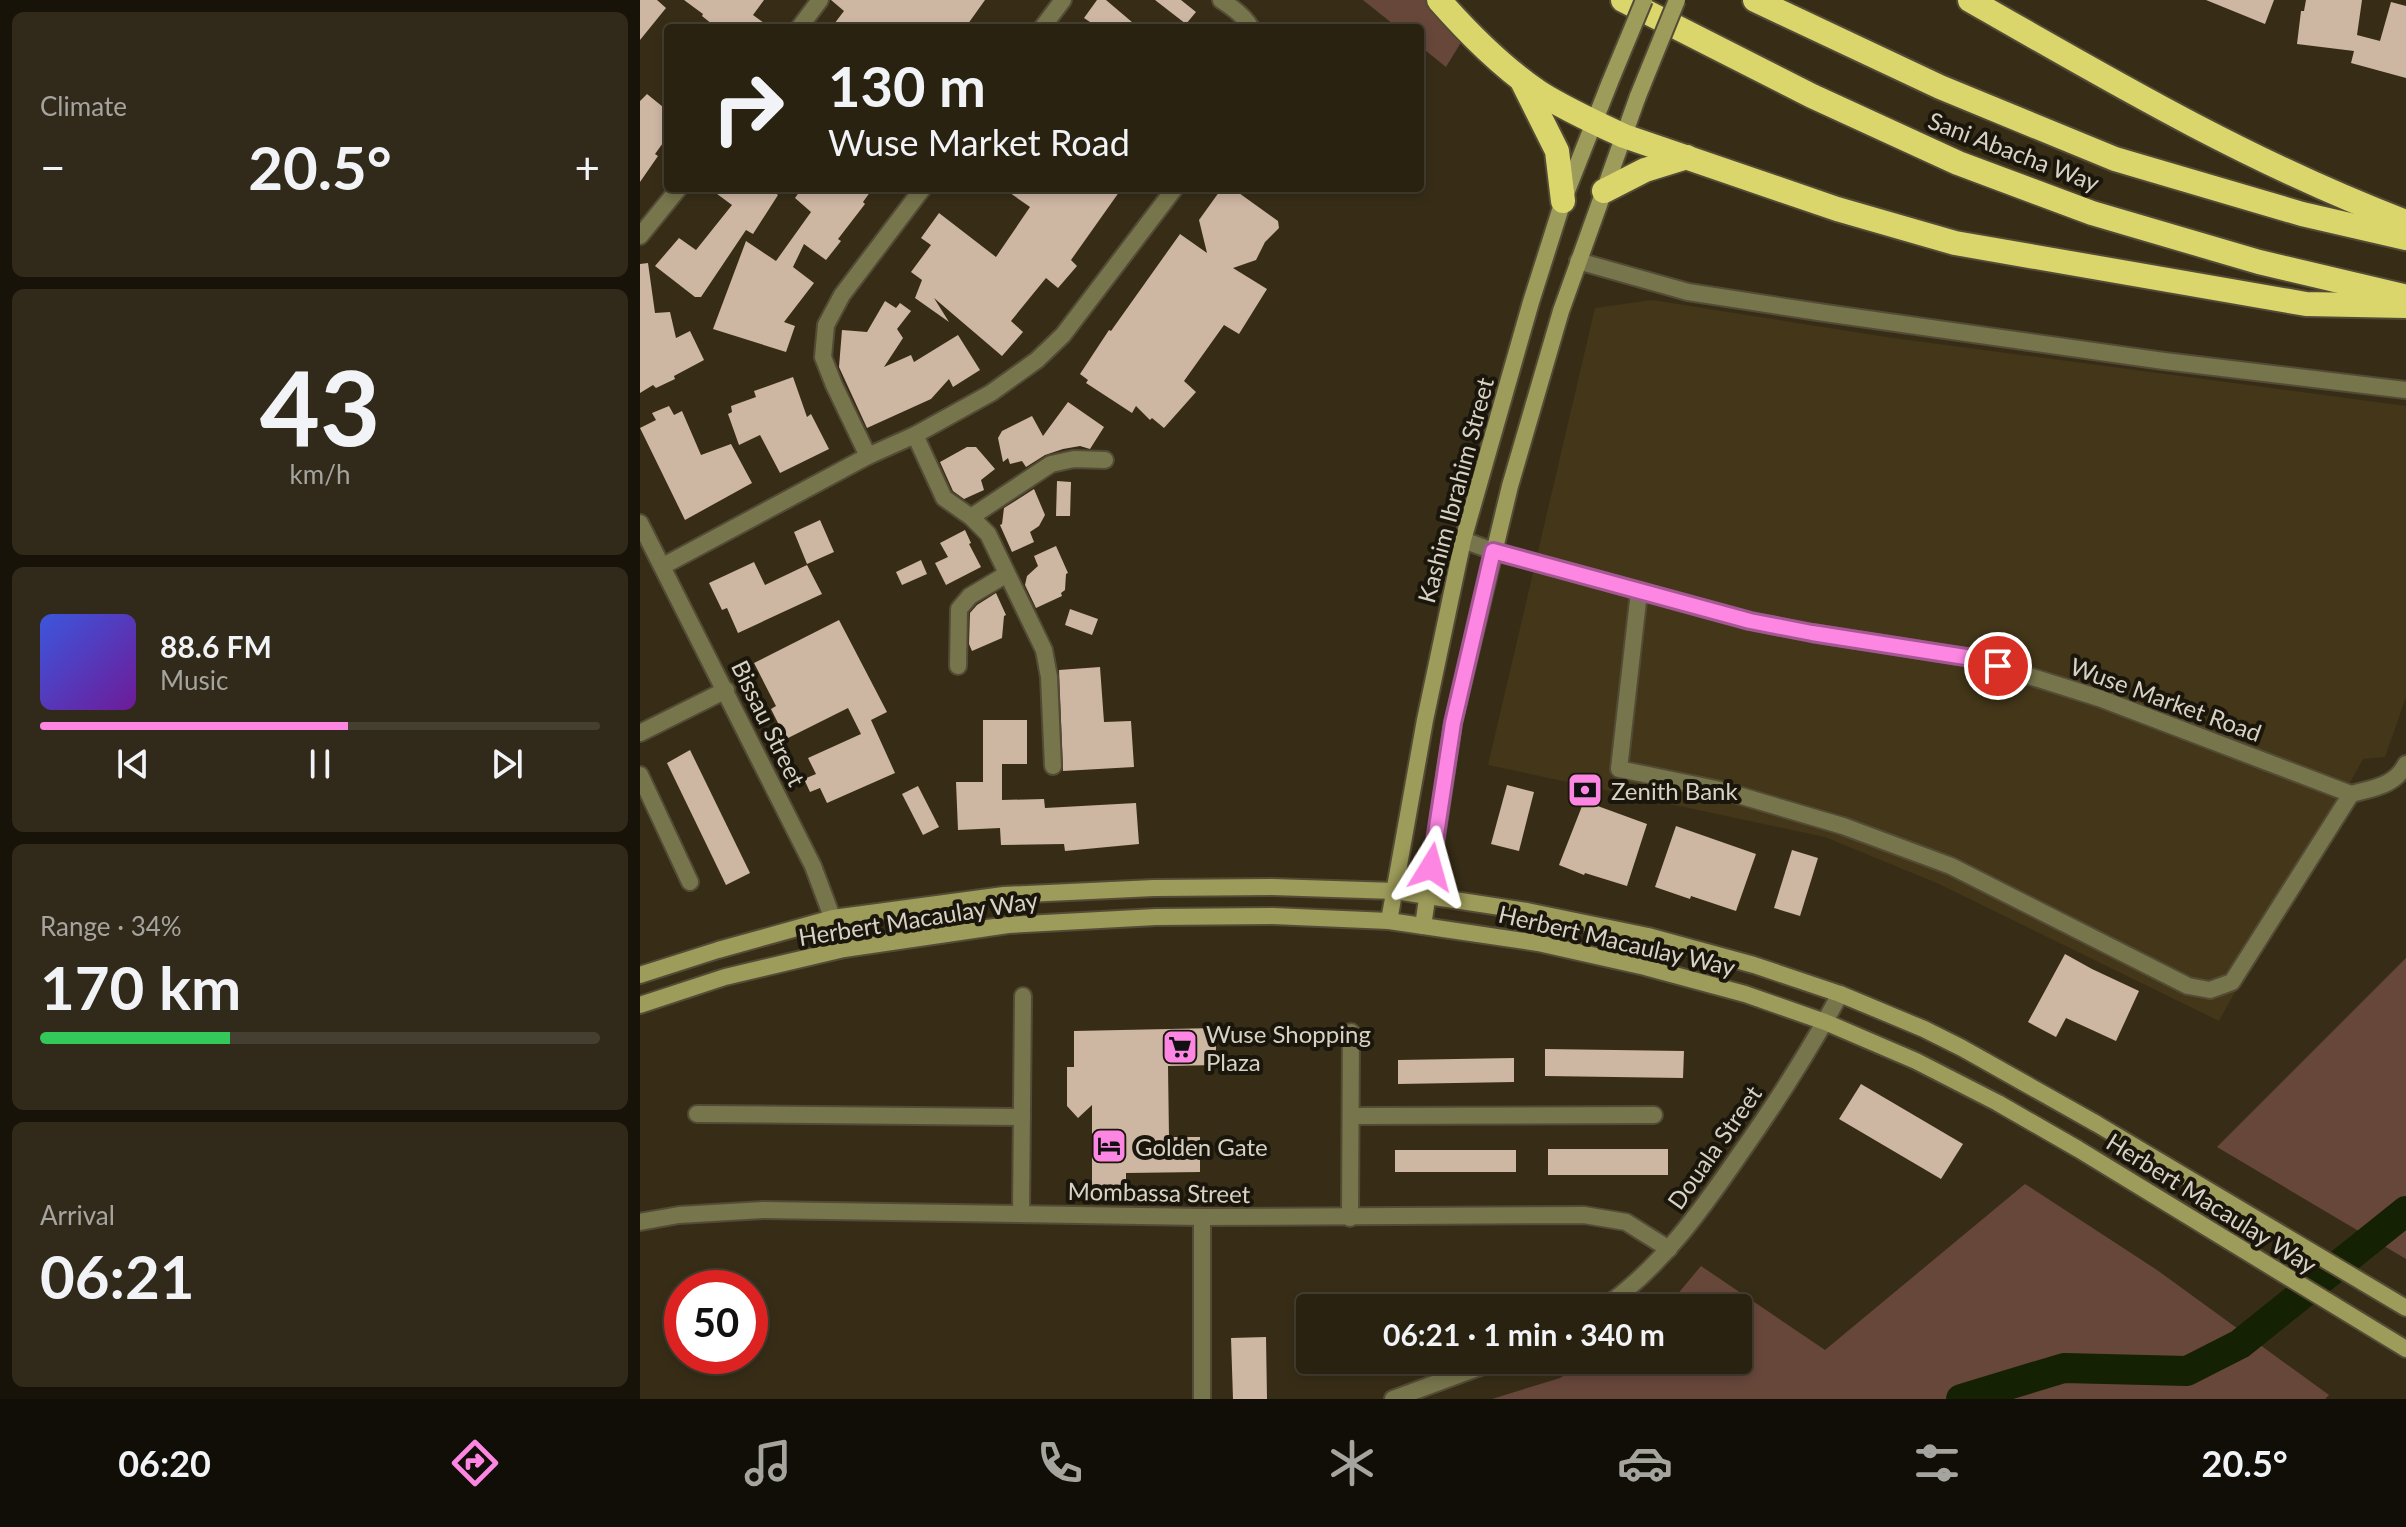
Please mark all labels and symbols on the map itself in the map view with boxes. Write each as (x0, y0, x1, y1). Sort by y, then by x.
street label: Sani Abacha Way (1924, 105, 2104, 197)
street label: Kashim Ibrahim Street (1411, 374, 1499, 606)
pin (1964, 632, 2032, 700)
street label: Wuse Market Road (2067, 651, 2265, 747)
street label: Bissau Street (726, 655, 812, 791)
bank icon: Zenith Bank (1566, 771, 1604, 809)
place label: Zenith Bank (1611, 776, 1738, 805)
position arrow (1389, 825, 1473, 909)
street label: Herbert Macaulay Way (796, 885, 1040, 951)
street label: Herbert Macaulay Way (1496, 899, 1739, 981)
place label: Wuse Shopping Plaza (1206, 1019, 1371, 1076)
supermarket icon: Wuse Shopping Plaza (1161, 1028, 1199, 1066)
street label: Douala Street (1661, 1079, 1767, 1214)
hotel icon: Golden Gate (1090, 1127, 1128, 1165)
street label: Herbert Macaulay Way (2102, 1127, 2323, 1280)
place label: Golden Gate (1135, 1132, 1268, 1161)
street label: Mombassa Street (1067, 1176, 1251, 1208)
speed limit sign: 50 (664, 1270, 768, 1374)

